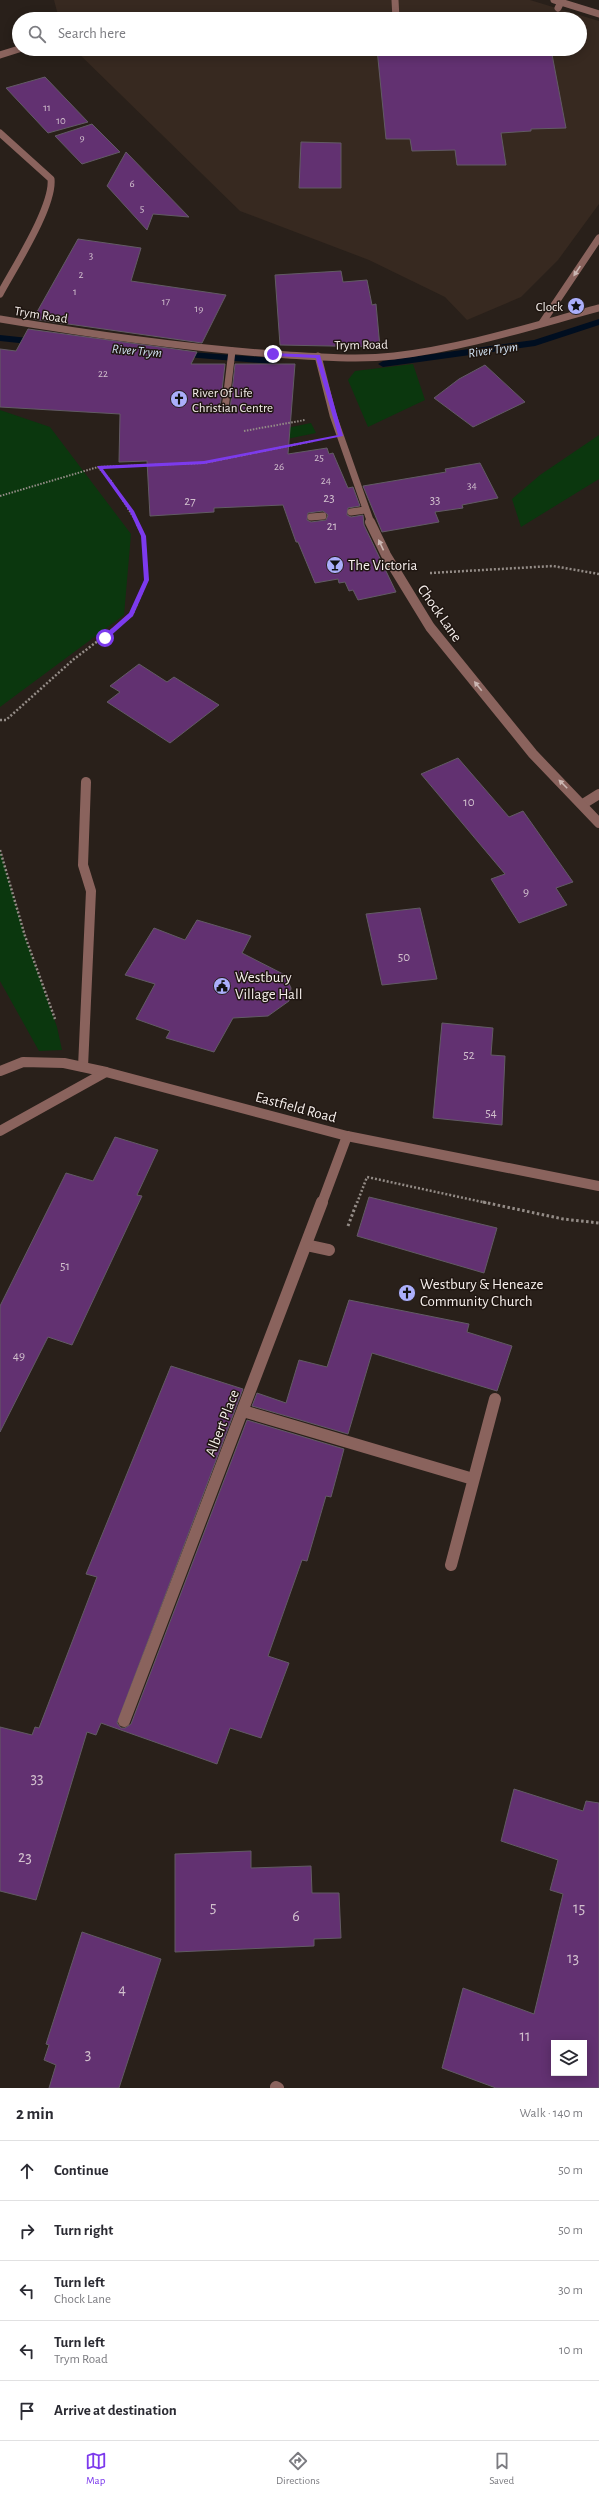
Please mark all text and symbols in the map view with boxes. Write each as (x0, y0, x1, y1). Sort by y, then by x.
search box (12, 12, 587, 56)
icon: search (26, 23, 48, 45)
text: Search here (58, 26, 126, 41)
house number: 11 (43, 102, 51, 113)
house number: 10 (56, 115, 66, 126)
house number: 9 (79, 132, 85, 143)
house number: 6 (129, 178, 135, 189)
house number: 5 (140, 203, 145, 214)
house number: 3 (89, 250, 94, 261)
one-way arrow (573, 265, 581, 276)
house number: 2 (78, 269, 84, 280)
house number: 1 (73, 286, 77, 297)
house number: 17 (162, 296, 171, 307)
place icon: Clock (566, 296, 586, 316)
place label: Clock (536, 301, 563, 314)
house number: 19 (195, 303, 203, 314)
street label: Trym Road (13, 305, 69, 326)
street label: Trym Road (334, 339, 388, 352)
water label: River Trym (467, 341, 519, 360)
water label: River Trym (111, 343, 162, 360)
route end (264, 345, 282, 363)
house number: 22 (98, 368, 108, 379)
place label: River Of Life Christian Centre (192, 387, 273, 415)
church icon: River Of Life Christian Centre (169, 389, 189, 409)
house number: 25 (314, 452, 324, 463)
house number: 26 (274, 461, 284, 472)
house number: 24 (321, 475, 331, 486)
house number: 34 (467, 480, 477, 491)
house number: 23 (323, 492, 335, 505)
house number: 33 (430, 494, 440, 507)
house number: 27 (184, 495, 196, 508)
house number: 21 (327, 520, 337, 533)
one-way arrow (378, 539, 384, 550)
bar icon: The Victoria (325, 555, 345, 575)
place label: The Victoria (348, 558, 418, 573)
street label: Chock Lane (415, 582, 465, 645)
route start (96, 629, 114, 647)
one-way arrow (474, 681, 482, 692)
one-way arrow (558, 779, 568, 789)
house number: 10 (463, 796, 475, 809)
house number: 9 (523, 886, 529, 899)
house number: 50 (398, 951, 410, 964)
place label: Westbury Village Hall (235, 970, 302, 1002)
public building icon: Westbury Village Hall (212, 976, 232, 996)
house number: 52 (463, 1049, 475, 1062)
street label: Eastfield Road (254, 1089, 338, 1126)
house number: 54 (485, 1107, 497, 1120)
house number: 51 (60, 1260, 70, 1273)
place label: Westbury & Heneaze Community Church (420, 1277, 543, 1309)
church icon: Westbury & Heneaze Community Church (397, 1283, 417, 1303)
house number: 49 (13, 1350, 25, 1363)
street label: Albert Place (203, 1388, 242, 1459)
house number: 33 (30, 1770, 44, 1786)
house number: 23 (18, 1849, 32, 1865)
house number: 5 (210, 1899, 216, 1915)
house number: 15 (573, 1900, 585, 1916)
house number: 6 (292, 1908, 300, 1924)
house number: 13 (567, 1950, 579, 1966)
house number: 4 (118, 1981, 126, 1997)
house number: 11 (519, 2028, 531, 2044)
map controls (551, 2040, 587, 2076)
button: layers (551, 2040, 587, 2076)
house number: 3 (85, 2046, 91, 2062)
text: 2 min (16, 2105, 54, 2122)
text: Walk · 140 m (520, 2107, 583, 2120)
icon: ahead (16, 2160, 38, 2182)
text: Continue (54, 2163, 109, 2178)
text: 50 m (558, 2164, 583, 2177)
icon: right (16, 2220, 38, 2242)
text: Turn right (54, 2223, 113, 2238)
text: 50 m (558, 2224, 583, 2237)
text: Turn left (54, 2275, 105, 2290)
icon: left (16, 2280, 38, 2302)
text: 30 m (558, 2284, 583, 2297)
text: Chock Lane (54, 2293, 111, 2306)
text: Turn left (54, 2335, 105, 2350)
icon: left (16, 2340, 38, 2362)
text: 10 m (559, 2344, 583, 2357)
text: Trym Road (54, 2353, 108, 2366)
icon: arrive (16, 2400, 38, 2422)
text: Arrive at destination (54, 2403, 177, 2418)
tab: Map (85, 2450, 107, 2487)
tab: Directions (276, 2450, 320, 2487)
tab: Saved (489, 2450, 514, 2487)

